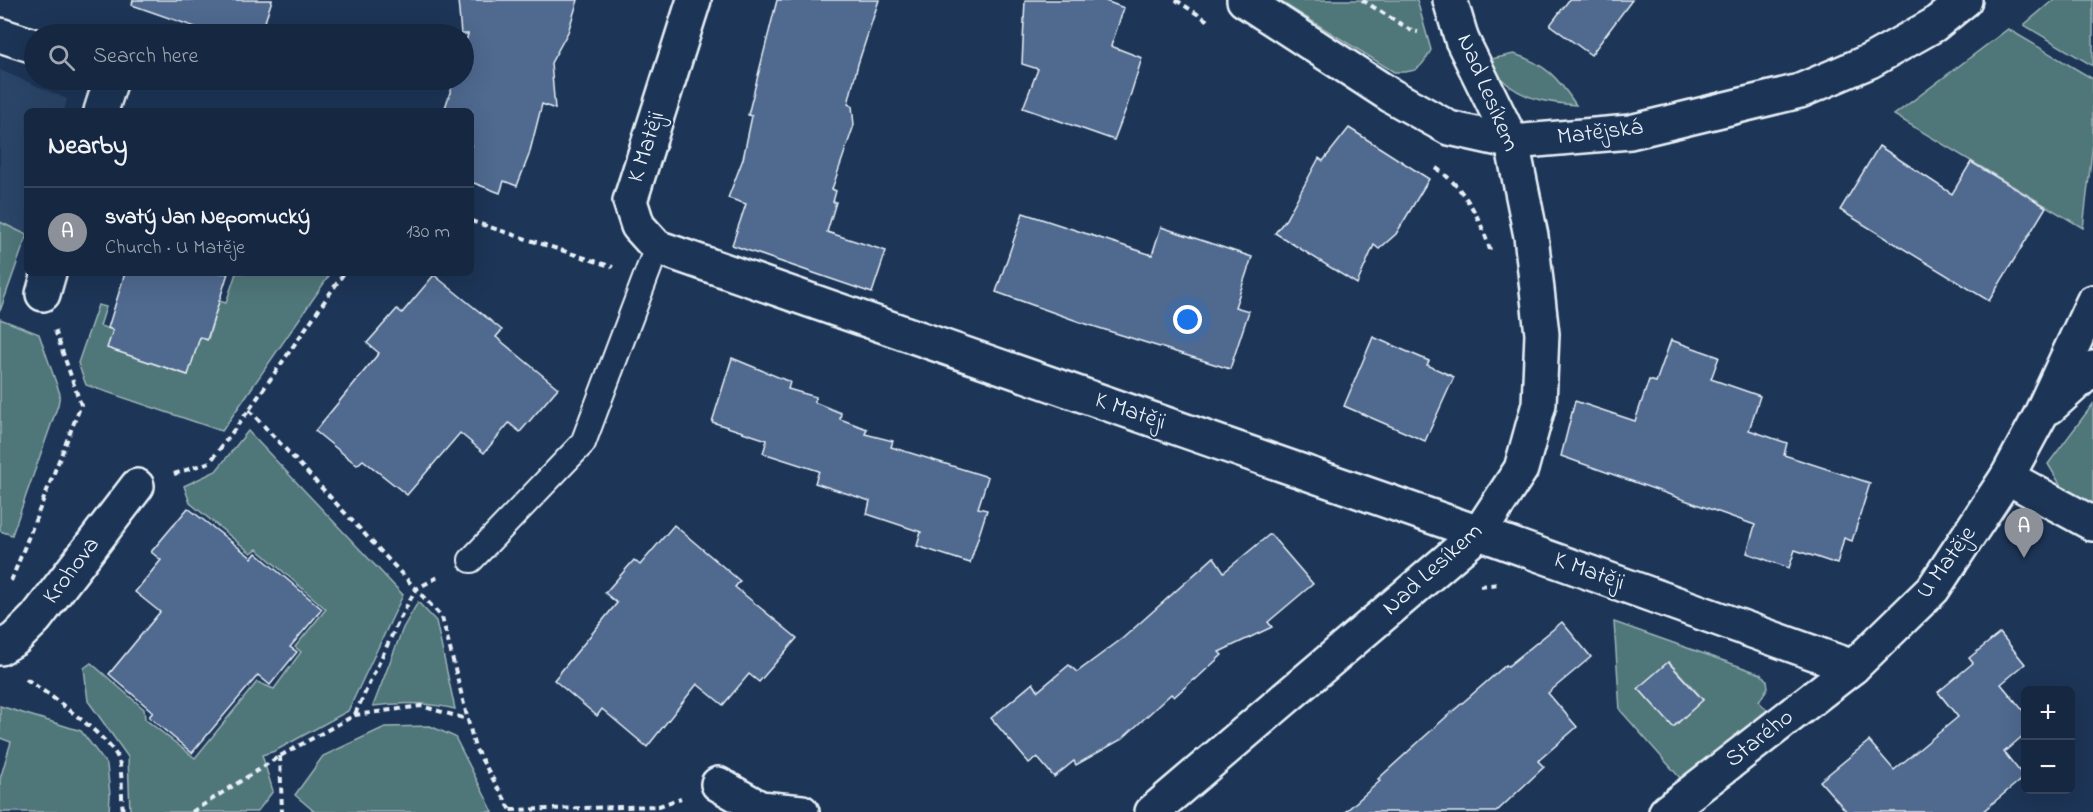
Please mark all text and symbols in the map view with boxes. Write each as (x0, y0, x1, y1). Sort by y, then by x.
search box (24, 24, 474, 90)
street label: Nad Lesíkem (1447, 29, 1527, 157)
icon: search (45, 41, 78, 74)
text: Search here (93, 41, 198, 73)
street label: K Matěji (619, 107, 675, 187)
street label: Matějská (1555, 110, 1645, 156)
text: Nearby (48, 128, 127, 166)
text: svatý Jan Nepomucký (105, 202, 310, 234)
text: A (61, 218, 74, 247)
text: 130 m (406, 218, 450, 247)
text: Church · U Matěje (105, 234, 245, 263)
your location (1173, 305, 1202, 334)
street label: K Matěji (1090, 384, 1170, 440)
pin: A (2004, 508, 2044, 558)
street label: Nad Lesíkem (1375, 515, 1491, 625)
street label: U Matěje (1908, 519, 1986, 607)
street label: Krohova (35, 530, 109, 612)
street label: K Matěji (1549, 543, 1629, 601)
map controls (2021, 686, 2075, 794)
button: + (2021, 686, 2075, 740)
street label: Starého (1718, 701, 1802, 777)
button: − (2021, 740, 2075, 794)

